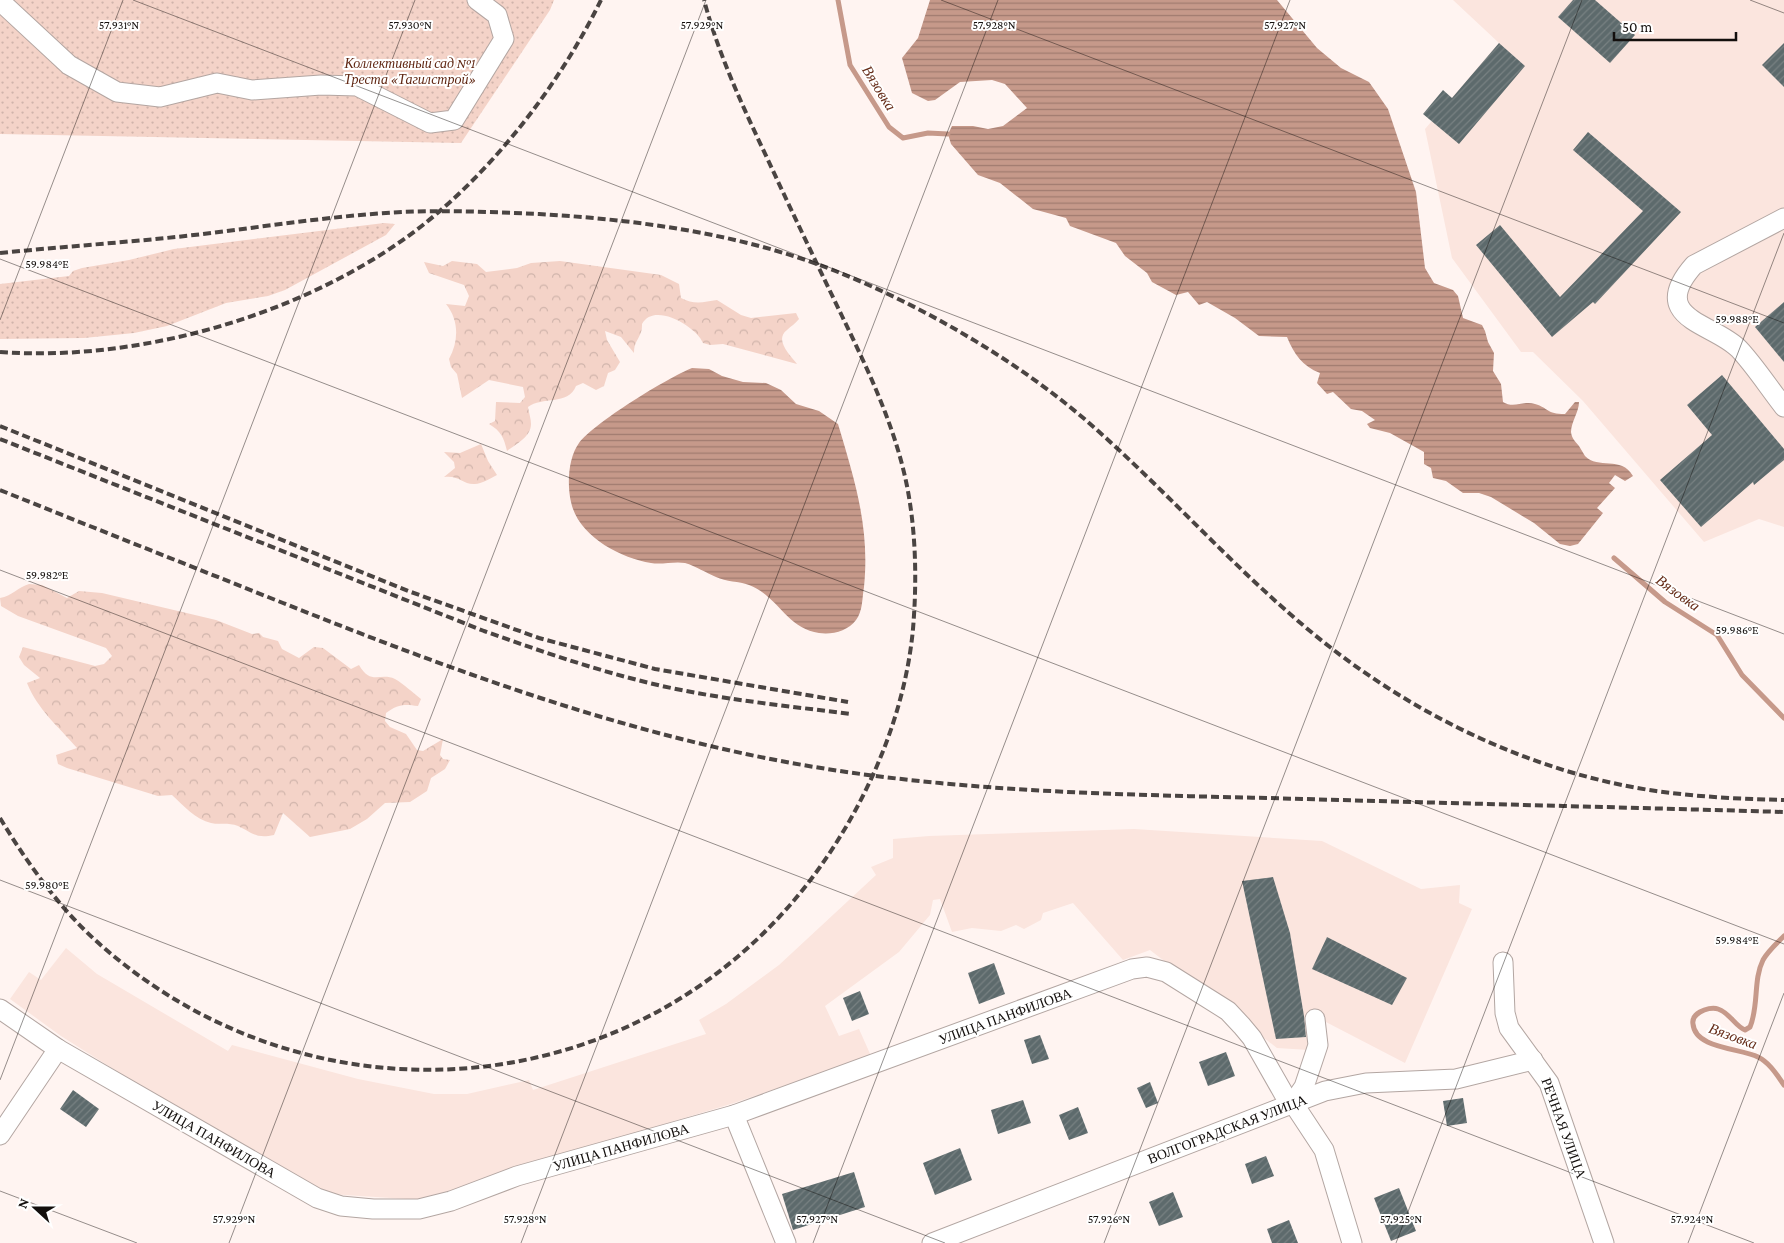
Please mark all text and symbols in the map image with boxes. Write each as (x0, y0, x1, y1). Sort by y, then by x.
scale bar (1614, 10, 1736, 42)
text: 57.931°N (99, 18, 139, 32)
text: 57.930°N (388, 18, 432, 32)
text: 57.929°N (681, 18, 724, 32)
text: 57.928°N (972, 18, 1016, 32)
text: 57.927°N (1264, 18, 1306, 32)
text: 50 m (1622, 19, 1652, 35)
park label: Коллективный сад №1 Треста «Тагилстрой» (343, 55, 476, 87)
water label: Вязовка (859, 62, 899, 114)
text: 59.984°E (25, 257, 69, 271)
text: 59.988°E (1715, 312, 1759, 326)
text: 59.982°E (26, 568, 69, 582)
water label: Вязовка (1653, 572, 1703, 614)
text: 59.986°E (1716, 623, 1759, 637)
text: 59.980°E (25, 878, 70, 892)
text: 59.984°E (1715, 933, 1759, 947)
street label: УЛИЦА ПАНФИЛОВА (936, 984, 1075, 1048)
water label: Вязовка (1707, 1020, 1759, 1052)
street label: РЕЧНАЯ УЛИЦА (1538, 1076, 1590, 1181)
street label: ВОЛГОГРАДСКАЯ УЛИЦА (1145, 1091, 1309, 1167)
street label: УЛИЦА ПАНФИЛОВА (149, 1097, 280, 1181)
street label: УЛИЦА ПАНФИЛОВА (551, 1120, 692, 1174)
north arrow (10, 1183, 60, 1233)
text: N (14, 1196, 32, 1211)
text: 57.929°N (213, 1212, 256, 1226)
text: 57.928°N (503, 1212, 547, 1226)
text: 57.927°N (796, 1212, 838, 1226)
text: 57.926°N (1088, 1212, 1130, 1226)
text: 57.925°N (1380, 1212, 1422, 1226)
text: 57.924°N (1671, 1212, 1714, 1226)

